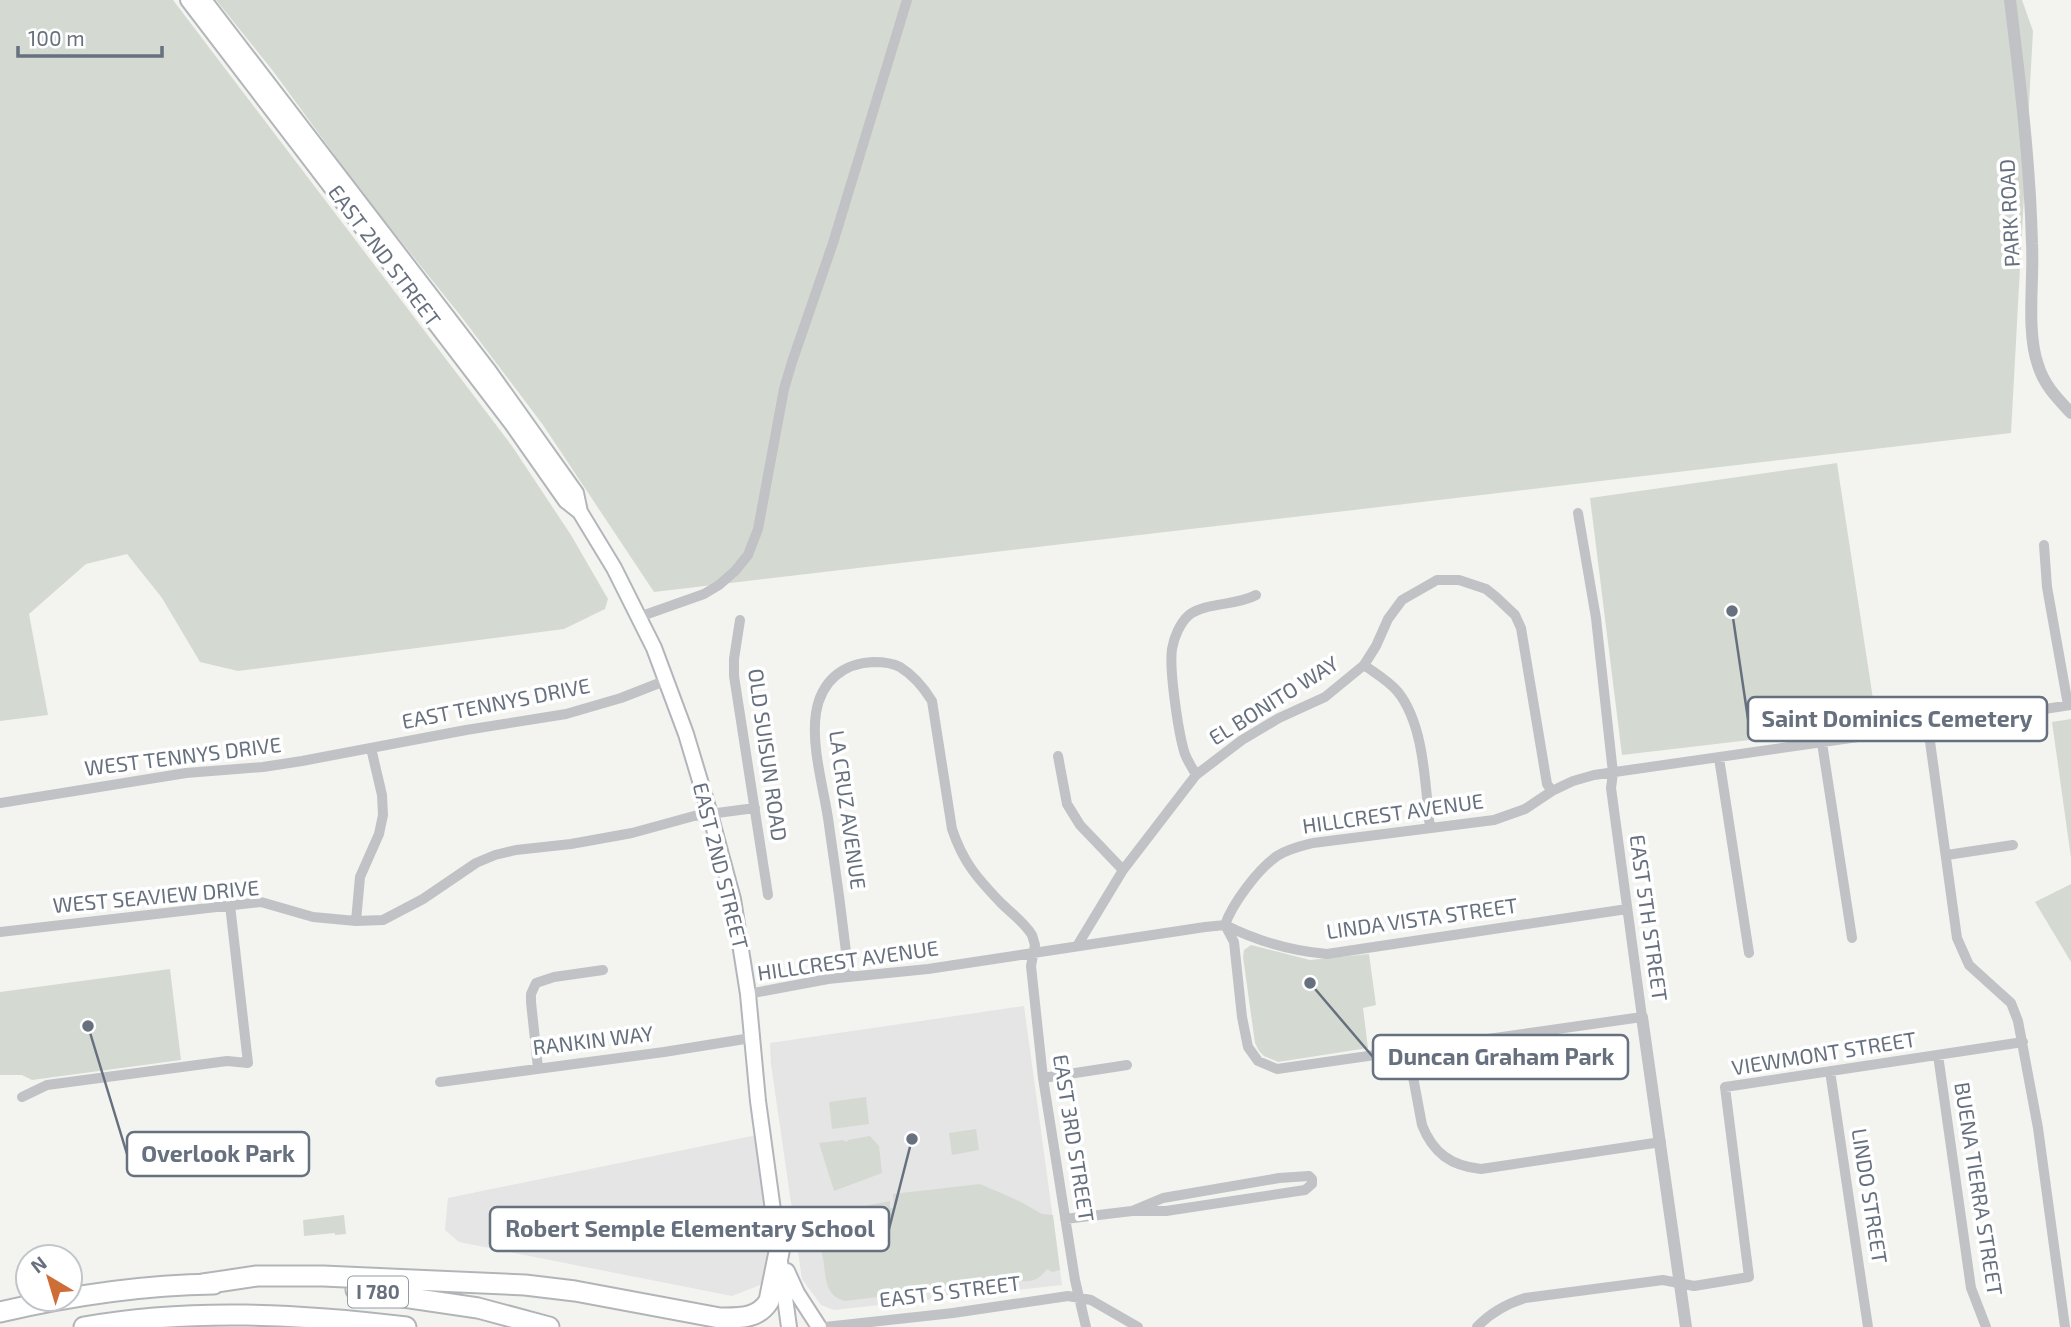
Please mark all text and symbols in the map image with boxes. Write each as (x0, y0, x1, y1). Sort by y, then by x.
scale bar (18, 14, 161, 58)
text: 100 m (28, 25, 85, 50)
street label: PARK ROAD (1993, 158, 2024, 268)
street label: EAST 2ND STREET (324, 179, 447, 331)
street label: EL BONITO WAY (1204, 650, 1343, 749)
street label: OLD SUISUN ROAD (744, 667, 793, 843)
street label: EAST TENNYS DRIVE (399, 672, 592, 733)
callout: Saint Dominics Cemetery (1748, 697, 2047, 741)
text: Saint Dominics Cemetery (1761, 704, 2033, 732)
street label: LA CRUZ AVENUE (825, 729, 872, 891)
street label: WEST TENNYS DRIVE (83, 731, 283, 780)
street label: EAST 2ND STREET (689, 780, 754, 952)
street label: HILLCREST AVENUE (1301, 787, 1485, 838)
street label: EAST 5TH STREET (1625, 833, 1674, 1003)
street label: WEST SEAVIEW DRIVE (52, 874, 260, 917)
street label: LINDA VISTA STREET (1325, 892, 1519, 943)
street label: HILLCREST AVENUE (756, 934, 940, 985)
street label: RANKIN WAY (531, 1020, 655, 1059)
street label: VIEWMONT STREET (1730, 1026, 1918, 1079)
callout: Duncan Graham Park (1373, 1035, 1628, 1079)
text: Duncan Graham Park (1388, 1042, 1614, 1070)
street label: EAST 3RD STREET (1049, 1052, 1100, 1223)
street label: BUENA TIERRA STREET (1950, 1080, 2009, 1297)
street label: LINDO STREET (1847, 1126, 1893, 1265)
callout: Overlook Park (127, 1132, 309, 1176)
text: Overlook Park (141, 1139, 295, 1167)
callout: Robert Semple Elementary School (490, 1207, 889, 1251)
text: Robert Semple Elementary School (505, 1214, 875, 1242)
north arrow (14, 1243, 84, 1313)
text: N (26, 1251, 51, 1277)
street label: EAST S STREET (878, 1269, 1022, 1312)
road number: I 780 (348, 1276, 408, 1308)

